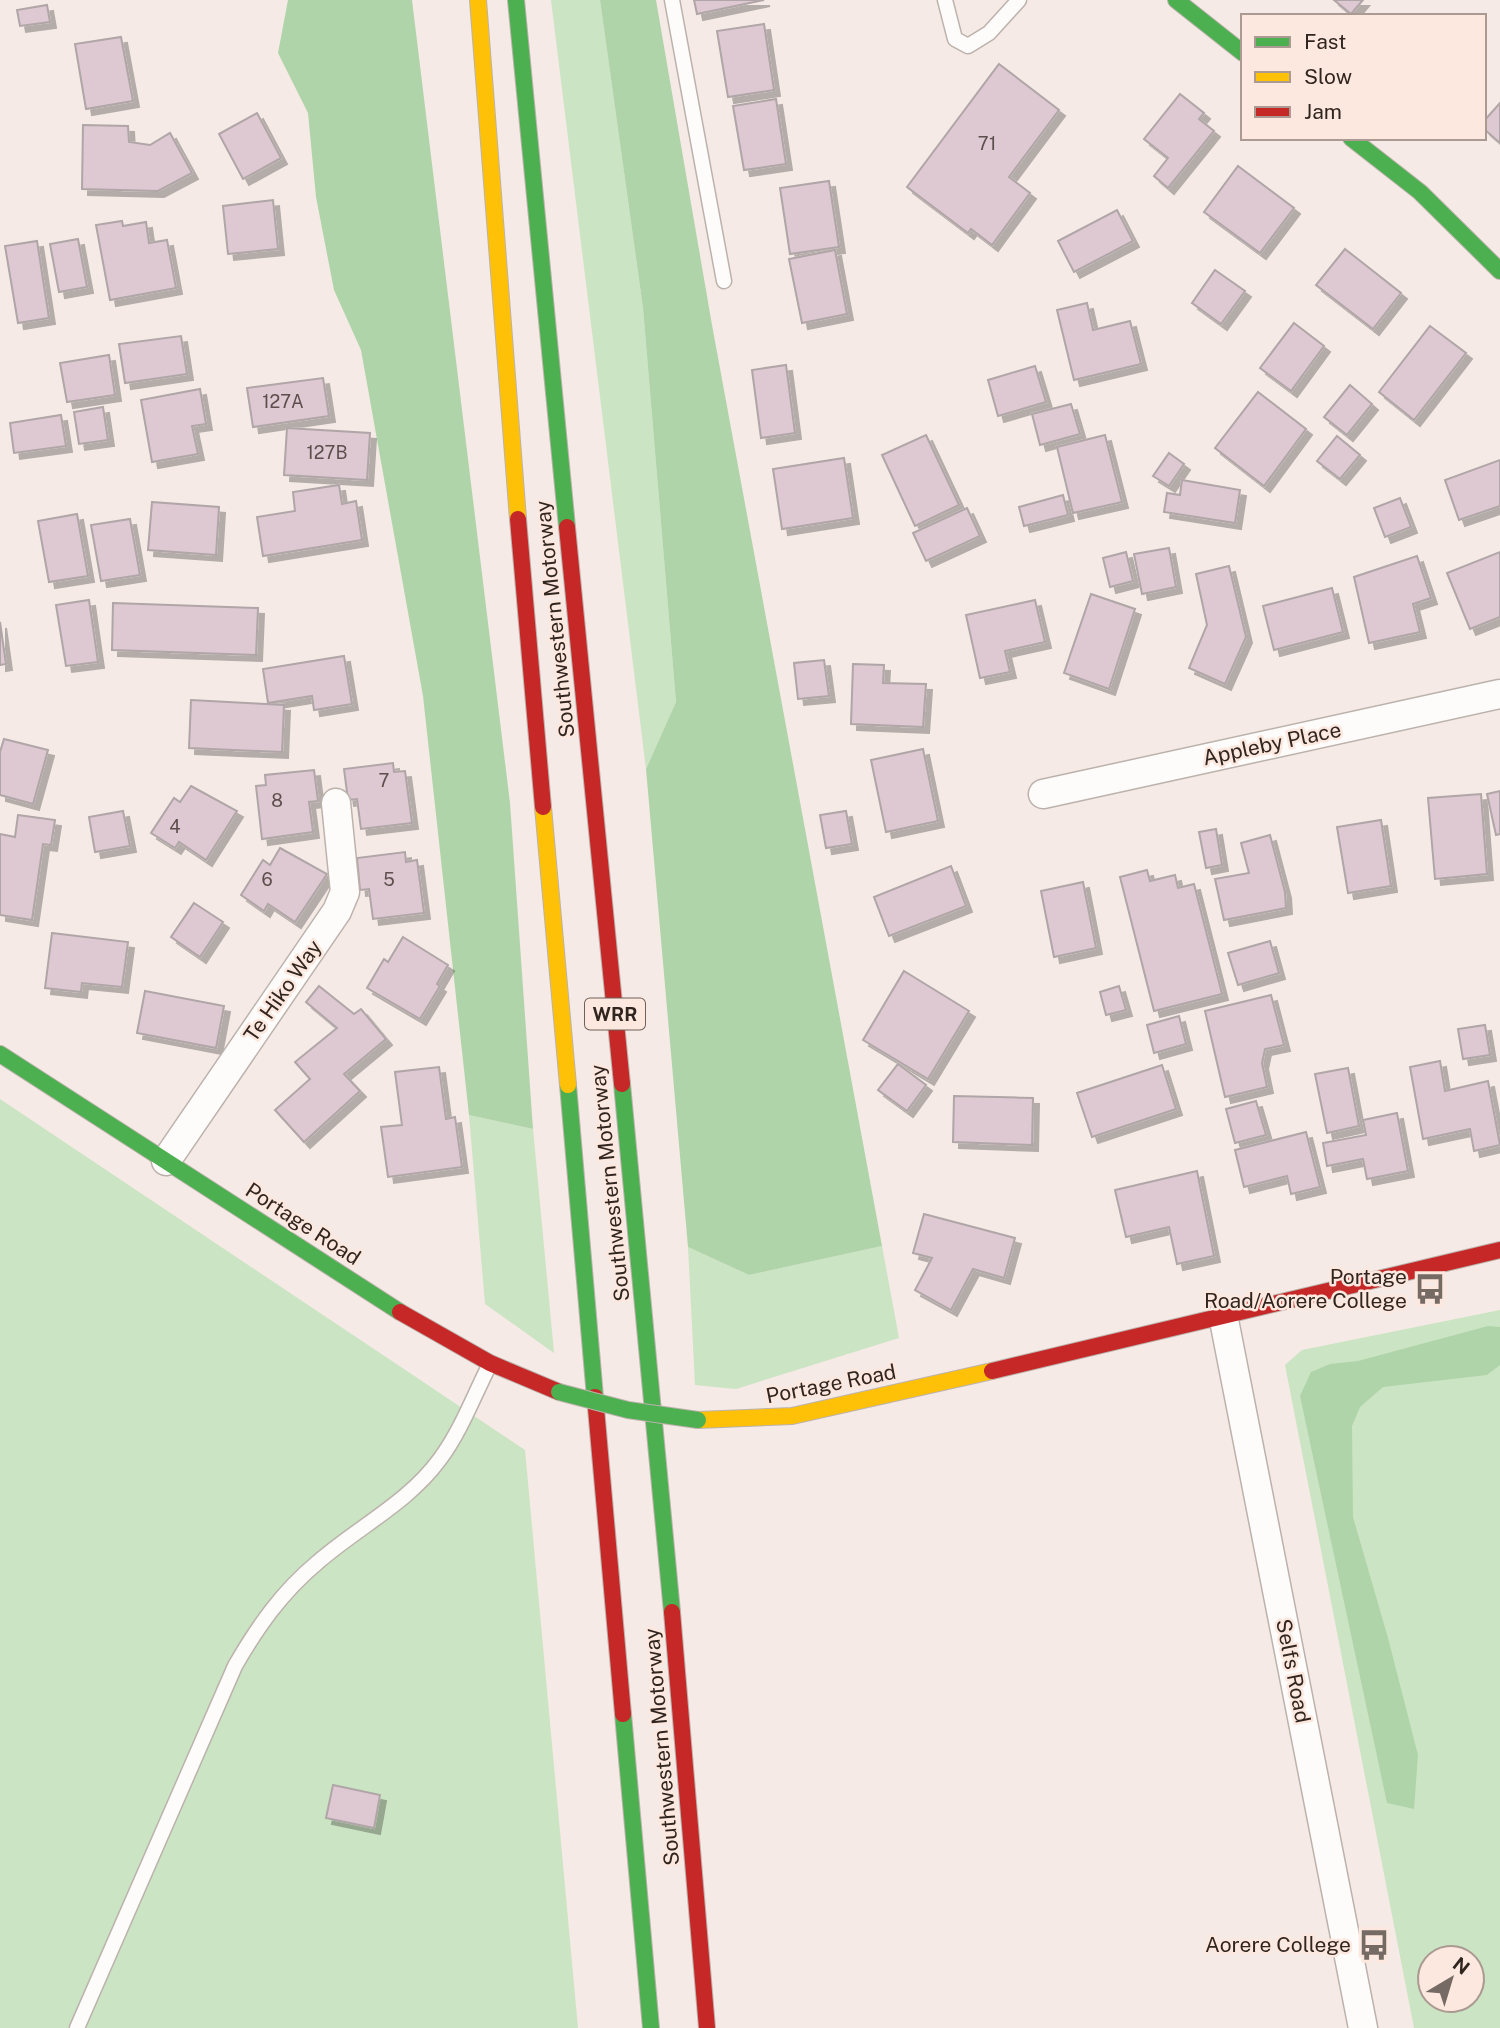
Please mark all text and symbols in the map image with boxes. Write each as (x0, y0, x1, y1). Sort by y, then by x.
legend (1241, 14, 1486, 140)
text: Fast (1304, 29, 1346, 54)
text: Slow (1304, 64, 1352, 89)
text: Jam (1304, 99, 1342, 124)
house number: 71 (978, 133, 996, 154)
house number: 127A (262, 391, 304, 412)
house number: 127B (307, 442, 347, 463)
street label: Southwestern Motorway (530, 499, 579, 739)
street label: Appleby Place (1200, 717, 1343, 770)
house number: 7 (379, 770, 389, 791)
house number: 8 (271, 790, 283, 811)
house number: 4 (169, 816, 181, 837)
house number: 6 (261, 869, 273, 890)
house number: 5 (383, 869, 395, 890)
street label: Te Hiko Way (238, 935, 327, 1046)
road number: WRR (585, 998, 645, 1030)
street label: Southwestern Motorway (585, 1063, 634, 1303)
street label: Portage Road (241, 1177, 365, 1270)
place label: Portage Road/Aorere College (1204, 1264, 1407, 1313)
bus stop icon: Portage Road/Aorere College (1413, 1272, 1447, 1306)
street label: Portage Road (764, 1359, 898, 1408)
street label: Selfs Road (1271, 1617, 1316, 1725)
street label: Southwestern Motorway (639, 1627, 684, 1867)
bus stop icon: Aorere College (1357, 1928, 1391, 1962)
place label: Aorere College (1205, 1932, 1351, 1957)
north arrow (1416, 1944, 1486, 2014)
text: N (1449, 1952, 1474, 1979)

